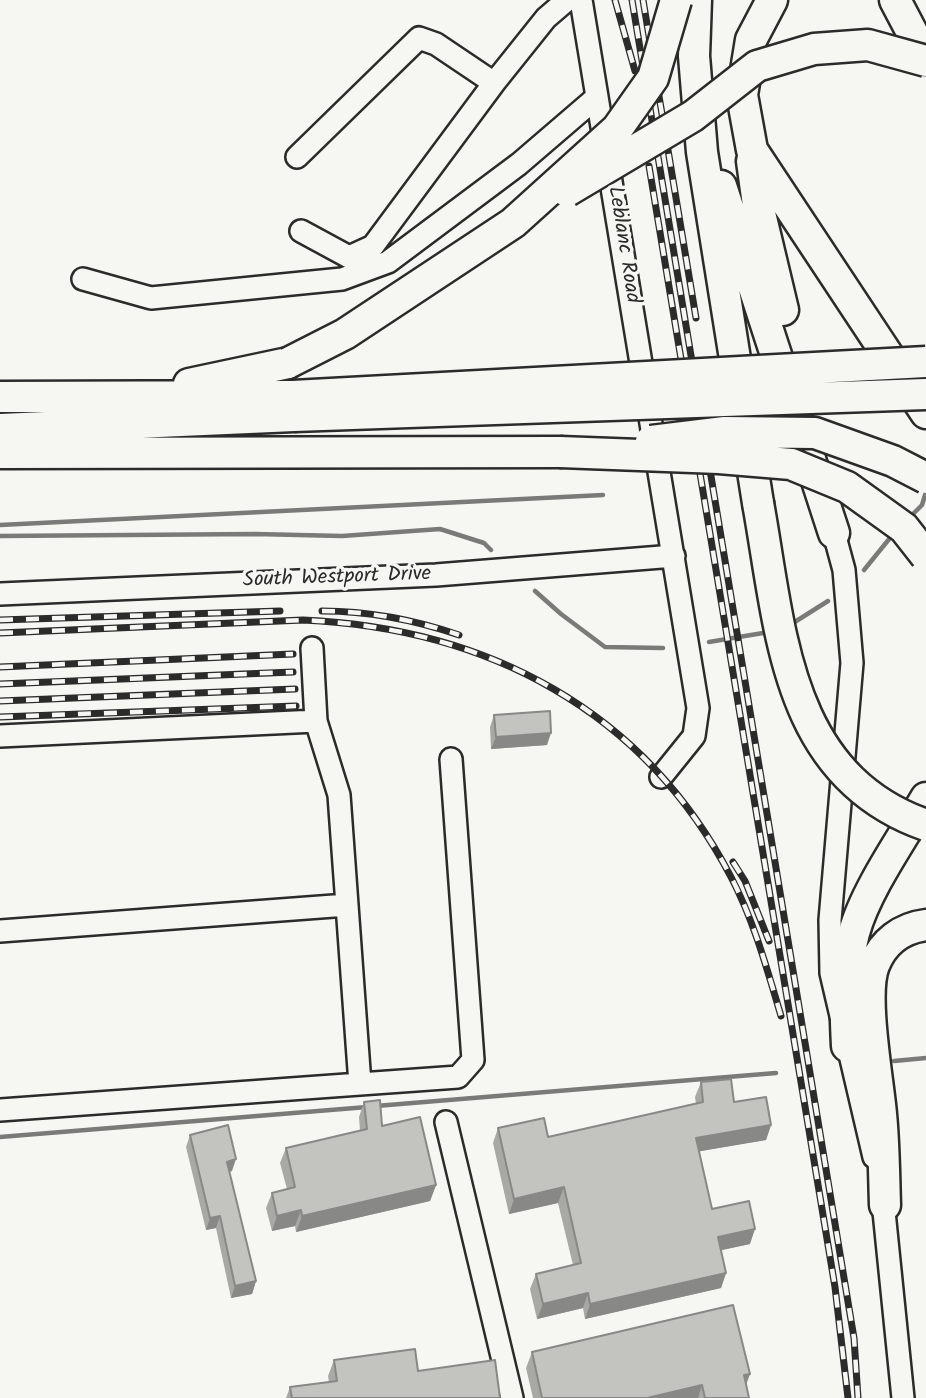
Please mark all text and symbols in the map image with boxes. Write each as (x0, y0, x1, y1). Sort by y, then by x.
street label: Leblanc Road (600, 185, 644, 305)
street label: South Westport Drive (242, 563, 432, 595)

